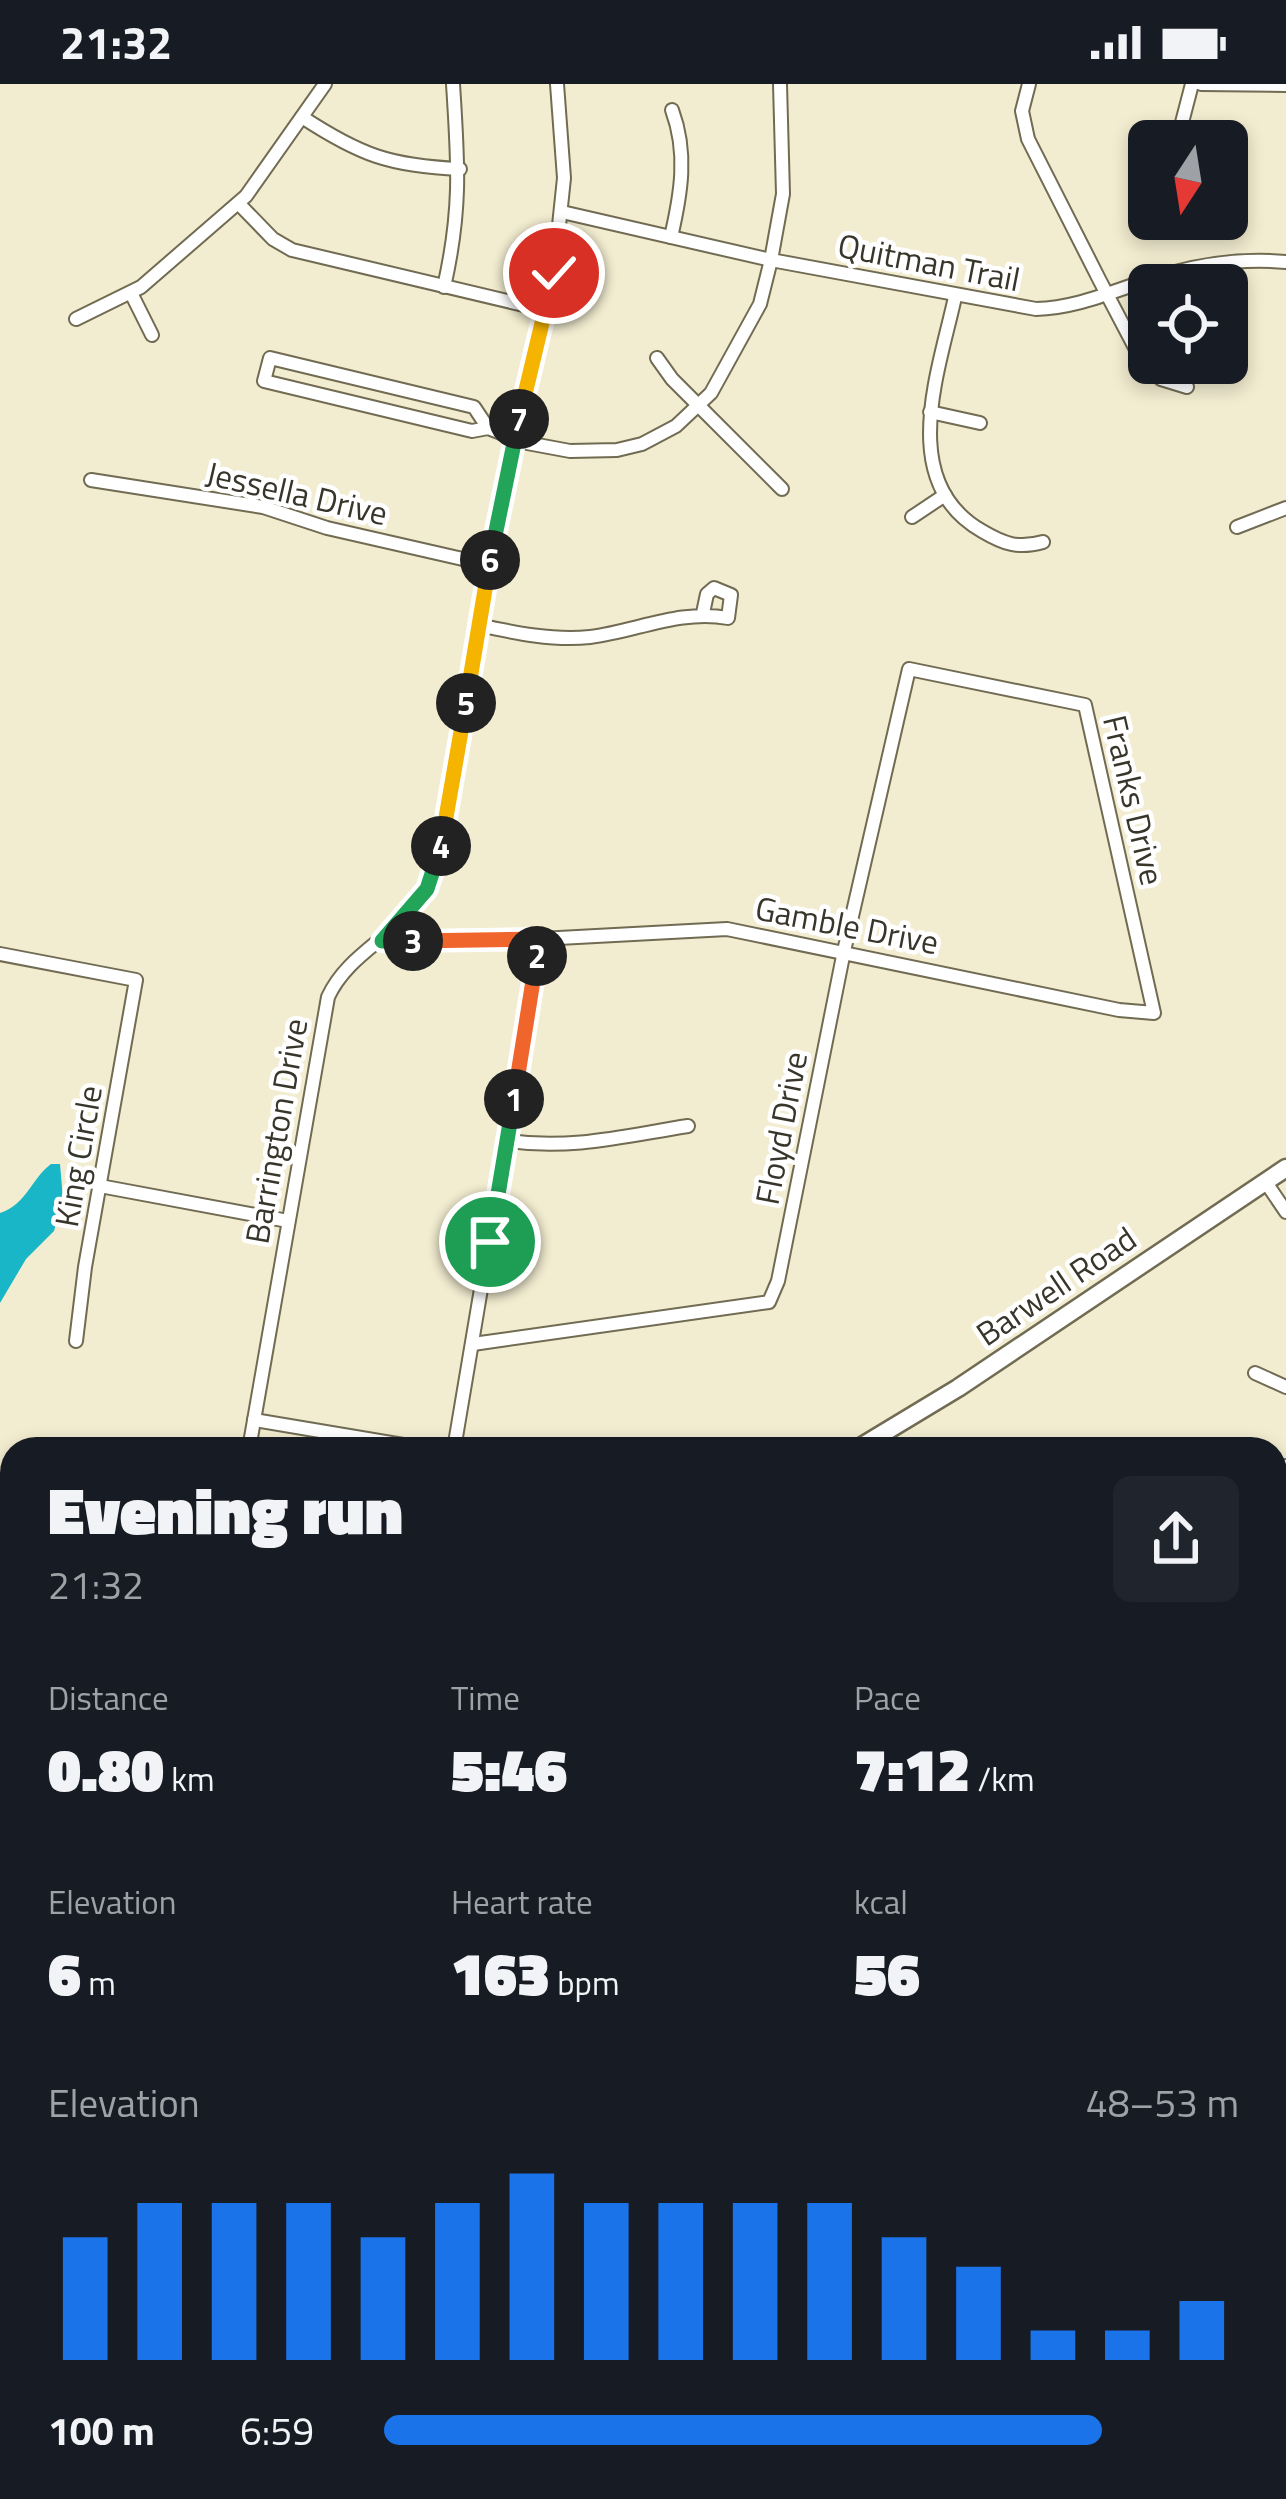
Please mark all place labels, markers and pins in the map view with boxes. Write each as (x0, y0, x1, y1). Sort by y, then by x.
pin (503, 222, 605, 324)
pin: 7 (489, 389, 549, 449)
pin: 6 (460, 530, 520, 590)
pin: 5 (436, 673, 496, 733)
pin: 4 (411, 816, 471, 876)
pin: 3 (383, 911, 443, 971)
pin: 2 (507, 926, 567, 986)
pin: 1 (484, 1069, 544, 1129)
pin (439, 1191, 541, 1293)

